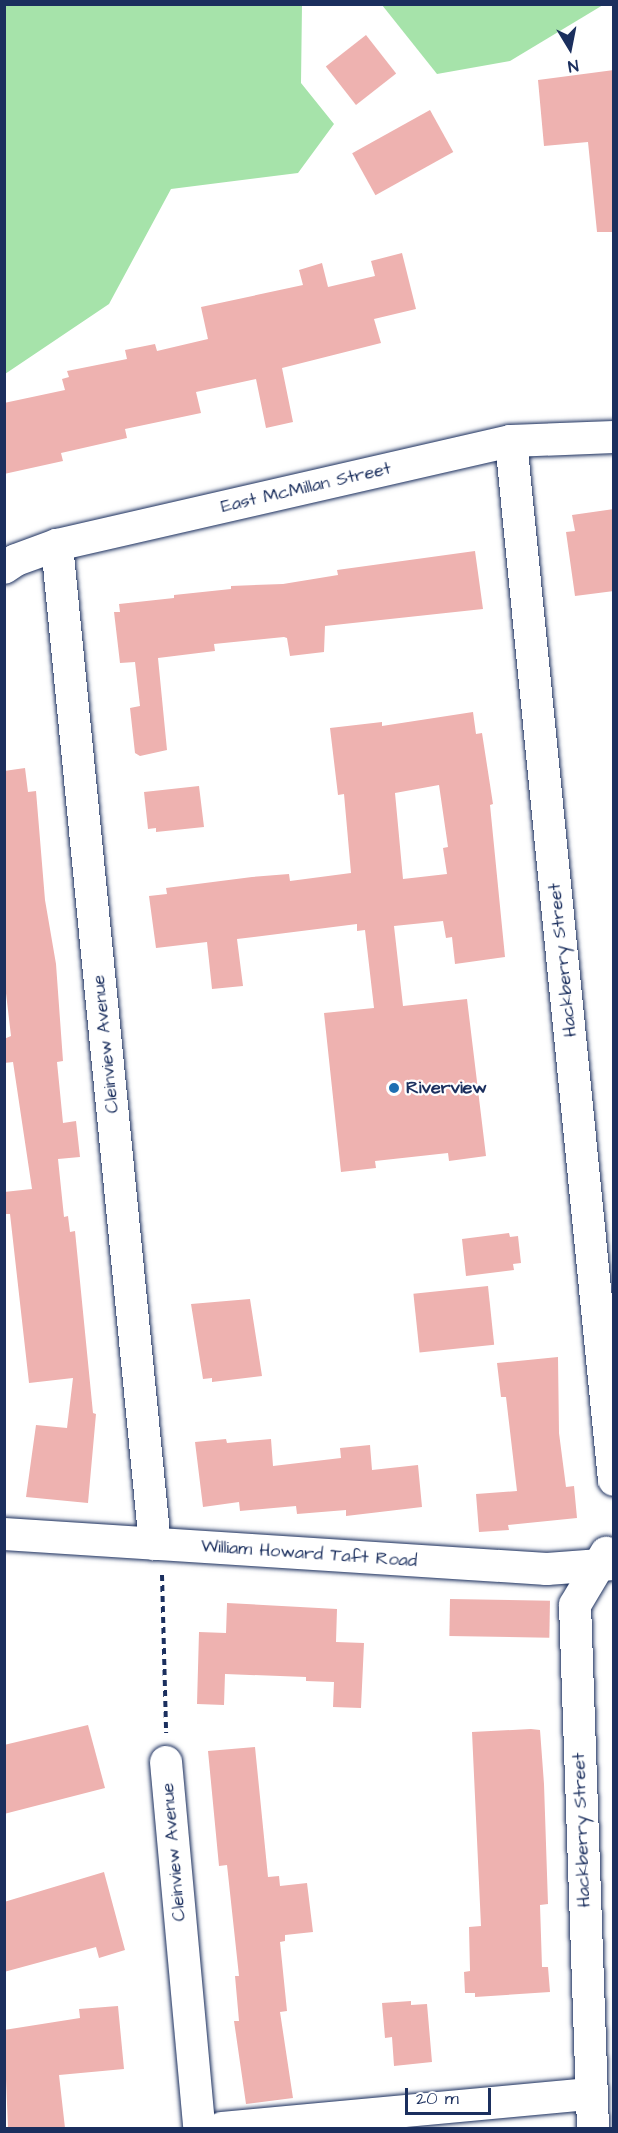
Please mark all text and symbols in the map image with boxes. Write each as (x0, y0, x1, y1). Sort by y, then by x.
north arrow (540, 18, 600, 78)
text: N (566, 54, 580, 77)
street label: East McMillan Street (219, 458, 393, 518)
street label: Hackberry Street (544, 882, 582, 1038)
street label: Cleinview Avenue (88, 974, 124, 1114)
place label: Riverview (406, 1077, 487, 1099)
marker: Riverview (387, 1081, 401, 1095)
street label: William Howard Taft Road (200, 1536, 418, 1572)
street label: Hackberry Street (569, 1752, 595, 1908)
street label: Cleinview Avenue (157, 1782, 191, 1922)
scale bar (408, 2076, 494, 2114)
text: 20 m (416, 2086, 459, 2111)

